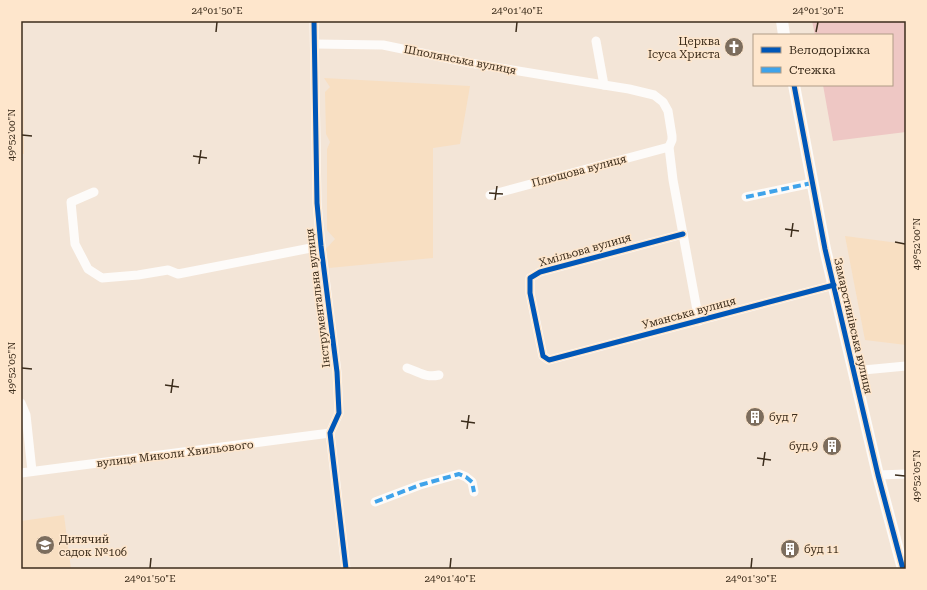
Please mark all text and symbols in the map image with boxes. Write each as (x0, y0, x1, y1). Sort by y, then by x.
text: 24°01'50"E (191, 5, 243, 16)
text: 24°01'40"E (491, 5, 543, 16)
text: 24°01'30"E (792, 5, 844, 16)
legend (753, 34, 893, 86)
place label: Церква Ісуса Христа (648, 35, 720, 61)
church icon: Церква Ісуса Христа (723, 36, 745, 58)
street label: Шполянська вулиця (403, 43, 517, 77)
text: Велодоріжка (789, 43, 870, 57)
text: Стежка (789, 63, 836, 77)
text: 49°52'00"N (6, 109, 17, 161)
street label: Плющова вулиця (530, 152, 628, 190)
text: 49°52'00"N (911, 218, 922, 270)
street label: Інструментальна вулиця (303, 228, 333, 368)
street label: Хмільова вулиця (537, 231, 633, 269)
street label: Замарстинівська вулиця (831, 257, 875, 395)
street label: Уманська вулиця (641, 294, 737, 332)
text: 49°52'05"N (6, 342, 17, 394)
building icon: буд 7 (744, 406, 766, 428)
place label: буд 7 (769, 411, 798, 424)
building icon: буд.9 (821, 435, 843, 457)
street label: вулиця Миколи Хвильового (96, 438, 255, 470)
place label: буд.9 (789, 440, 818, 453)
text: 49°52'05"N (911, 450, 922, 502)
place label: Дитячий садок №106 (59, 533, 127, 559)
school or university icon: Дитячий садок №106 (34, 534, 56, 556)
building icon: буд 11 (779, 538, 801, 560)
place label: буд 11 (804, 543, 839, 556)
text: 24°01'50"E (124, 573, 176, 584)
text: 24°01'40"E (424, 573, 476, 584)
text: 24°01'30"E (725, 573, 777, 584)

